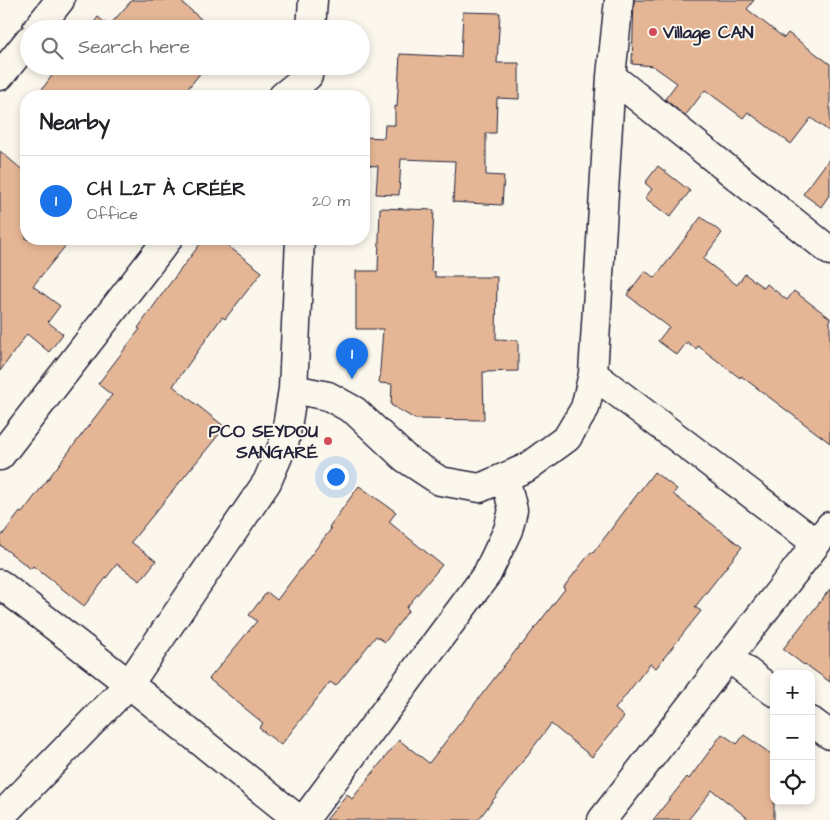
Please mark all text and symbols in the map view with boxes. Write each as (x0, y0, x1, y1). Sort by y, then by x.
search box (20, 20, 370, 75)
place label: Village CAN (662, 20, 754, 46)
marker: Village CAN (647, 26, 659, 38)
icon: search (38, 34, 66, 62)
text: Search here (78, 34, 190, 61)
text: Nearby (40, 108, 110, 137)
text: CH L2T À CRÉÉR (87, 176, 246, 203)
text: 1 (55, 190, 57, 212)
text: 20 m (312, 190, 350, 212)
text: Office (87, 203, 138, 225)
pin: 1 (336, 338, 368, 379)
place label: PCO SEYDOU SANGARÉ (209, 419, 318, 465)
marker: PCO SEYDOU SANGARÉ (322, 435, 334, 447)
your location (323, 464, 349, 490)
map controls (770, 670, 815, 805)
button: + (770, 670, 815, 715)
button: − (770, 715, 815, 760)
button: locate (770, 760, 815, 805)

